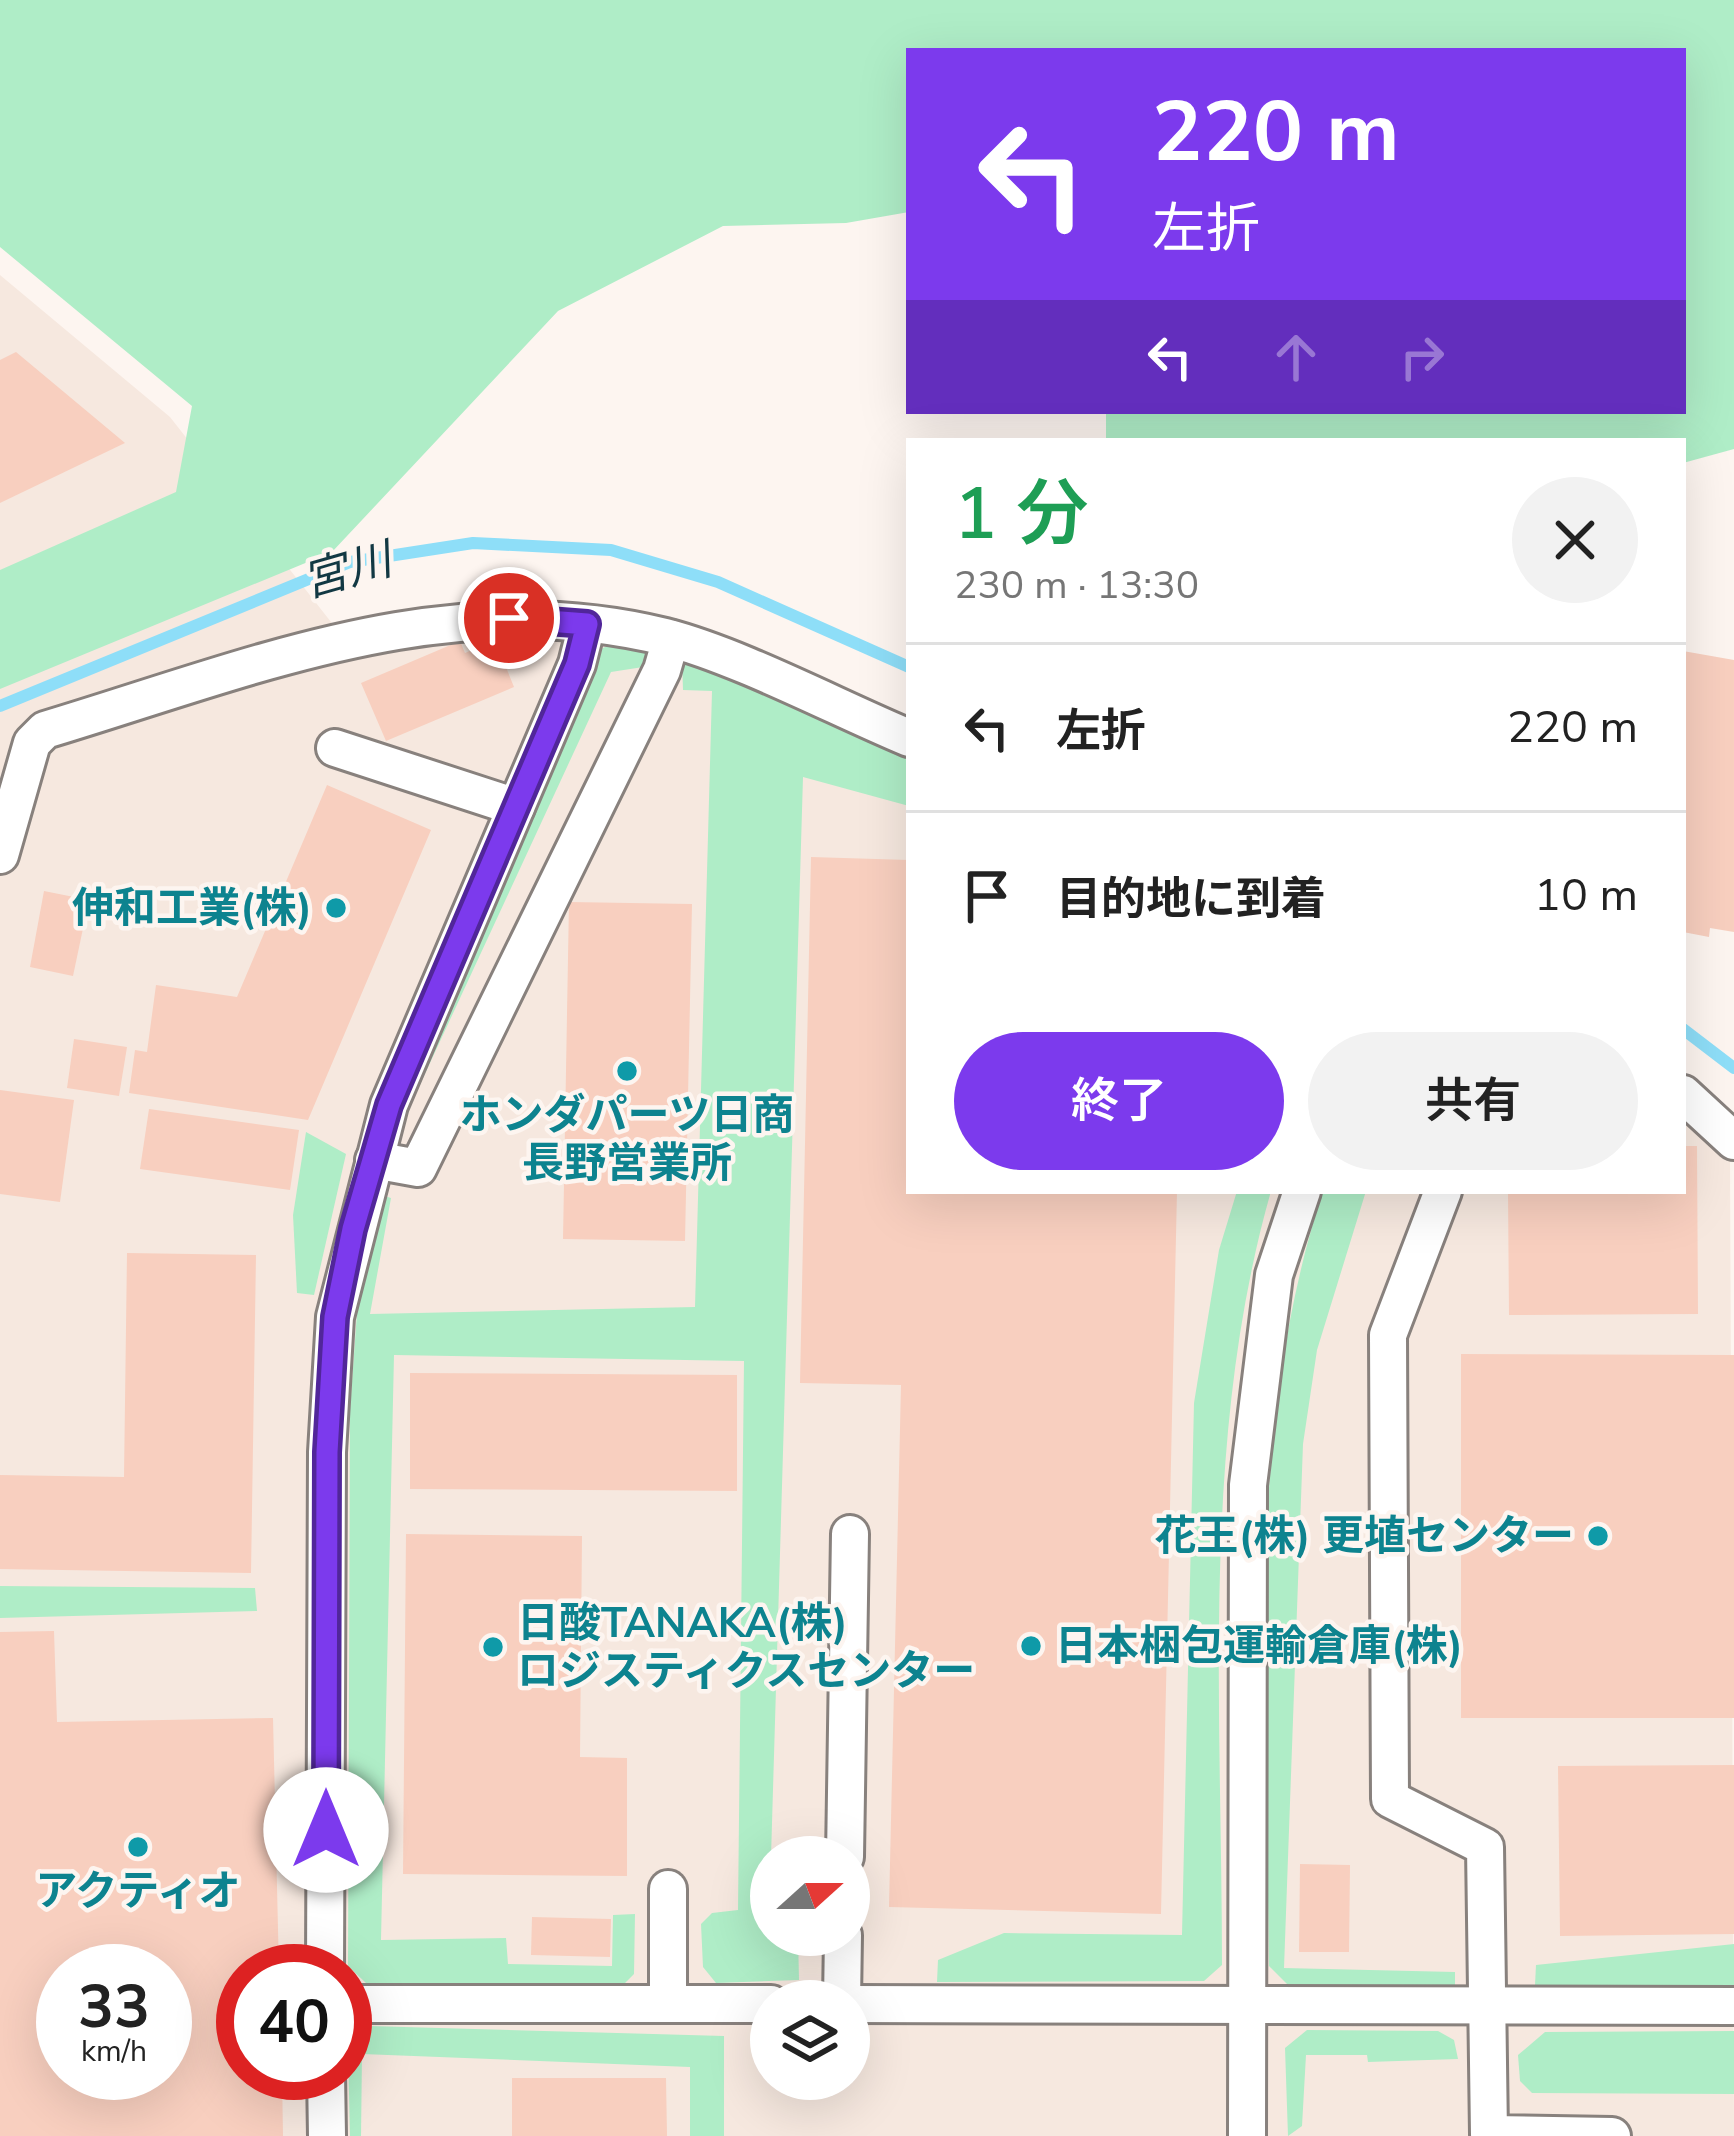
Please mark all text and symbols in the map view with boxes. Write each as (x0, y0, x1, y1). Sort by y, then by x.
text: 220 m (1152, 75, 1400, 190)
icon: left (954, 96, 1110, 252)
text: 左折 (1152, 192, 1260, 266)
icon: left (1137, 324, 1203, 390)
icon: ahead (1263, 324, 1329, 390)
icon: right (1389, 324, 1455, 390)
text: 1 分 (954, 465, 1088, 563)
button: close (1512, 477, 1638, 603)
water label: 宮川 (295, 528, 403, 613)
text: 230 m · 13:30 (954, 559, 1199, 612)
pin (458, 567, 560, 669)
icon: arrive (476, 585, 542, 651)
icon: left (954, 695, 1020, 761)
text: 220 m (1507, 697, 1638, 758)
text: 左折 (1056, 701, 1146, 762)
icon: arrive (954, 863, 1020, 929)
text: 10 m (1534, 865, 1638, 926)
text: 目的地に到着 (1056, 869, 1326, 930)
place label: 伸和工業(株) (72, 880, 312, 937)
marker: 伸和工業(株) (323, 895, 349, 921)
button: 終了 (954, 1032, 1284, 1170)
button: 共有 (1308, 1032, 1638, 1170)
marker: ホンダパーツ日商 長野営業所 (614, 1058, 640, 1084)
place label: ホンダパーツ日商 長野営業所 (459, 1087, 795, 1192)
place label: 花王(株) 更埴センター (1155, 1508, 1574, 1565)
marker: 花王(株) 更埴センター (1585, 1523, 1611, 1549)
place label: 日酸TANAKA(株) ロジスティクスセンター (517, 1595, 975, 1700)
place label: 日本梱包運輸倉庫(株) (1055, 1618, 1463, 1675)
marker: 日本梱包運輸倉庫(株) (1018, 1633, 1044, 1659)
marker: 日酸TANAKA(株) ロジスティクスセンター (480, 1634, 506, 1660)
position arrow (263, 1767, 389, 1893)
marker: アクティオ (125, 1834, 151, 1860)
north arrow (750, 1836, 870, 1956)
map controls (750, 1836, 870, 2100)
place label: アクティオ (35, 1863, 241, 1920)
speed limit sign: 40 (216, 1944, 372, 2100)
text: 33 (78, 1966, 150, 2048)
button: layers (750, 1980, 870, 2100)
text: km/h (81, 2031, 147, 2072)

